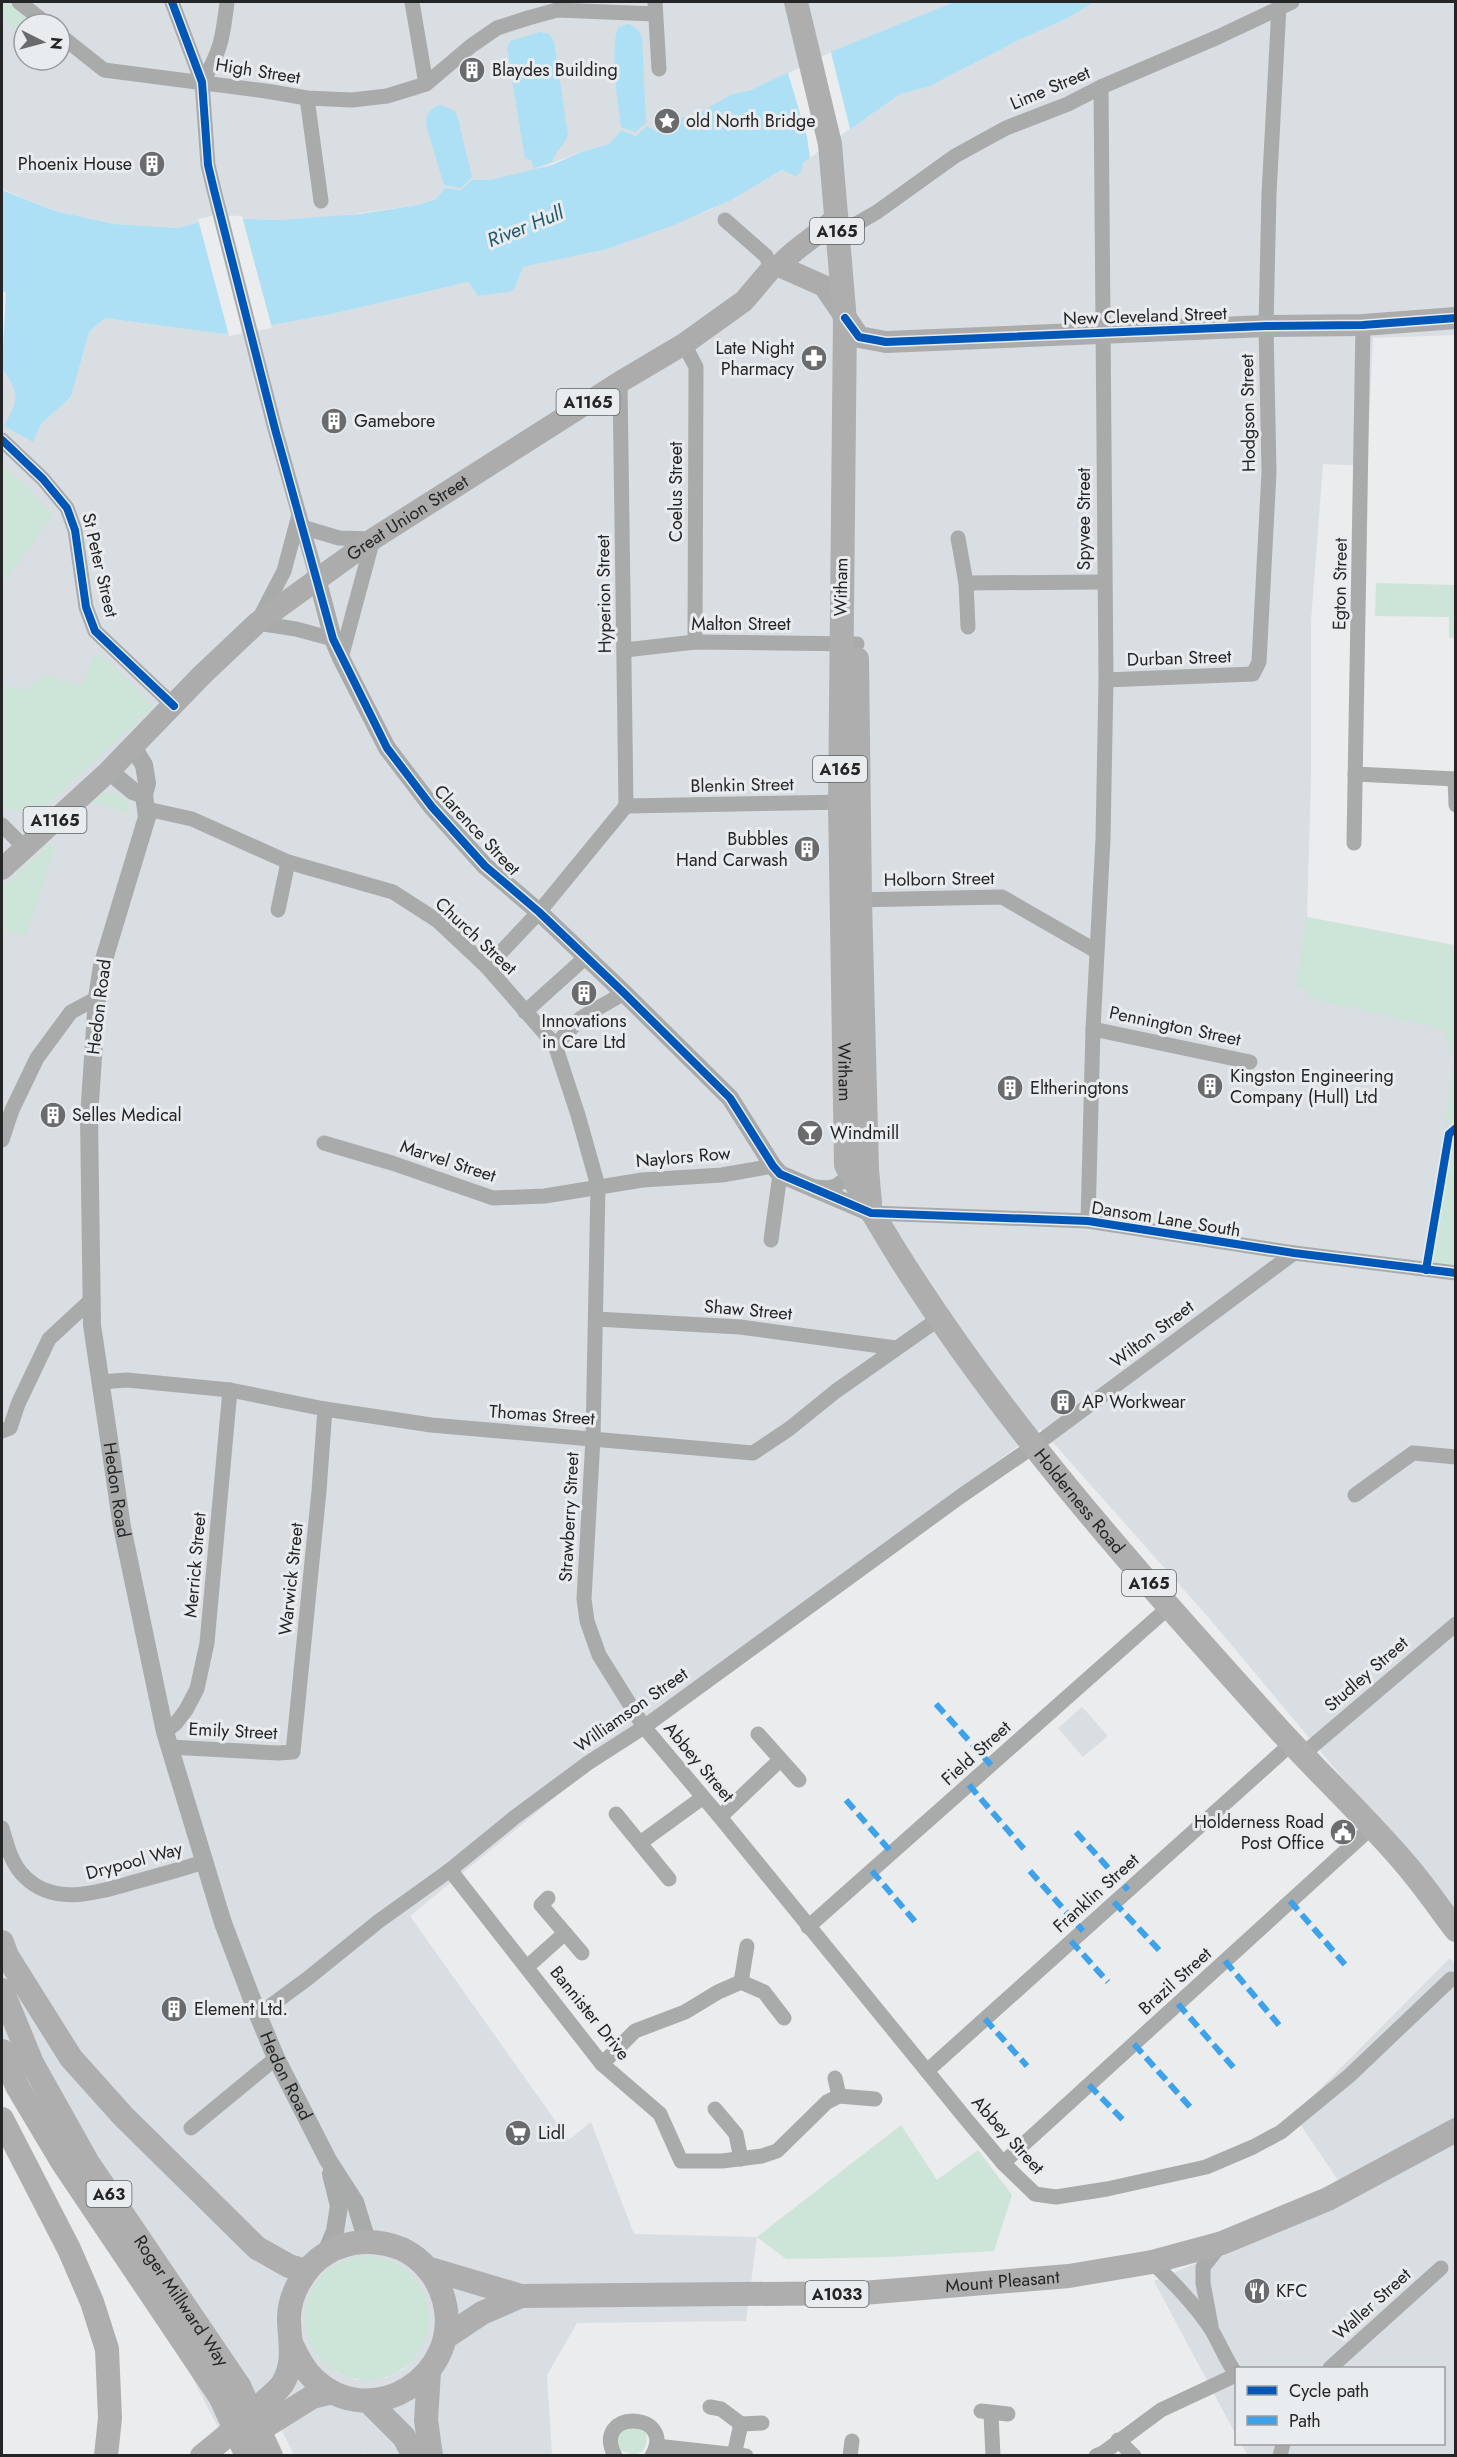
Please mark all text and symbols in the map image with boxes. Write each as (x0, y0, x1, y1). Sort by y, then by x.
north arrow (12, 12, 72, 72)
text: N (44, 36, 69, 51)
street label: High Street (214, 51, 303, 91)
building icon: Blaydes Building (457, 55, 487, 85)
place label: Blaydes Building (492, 57, 618, 83)
street label: Lime Street (1006, 59, 1095, 116)
place icon: old North Bridge (652, 106, 682, 136)
place label: old North Bridge (686, 108, 815, 134)
building icon: Phoenix House (137, 149, 167, 179)
place label: Phoenix House (18, 151, 132, 177)
water label: River Hull (483, 197, 569, 255)
road number: A165 (810, 218, 864, 244)
street label: New Cleveland Street (1063, 300, 1228, 332)
place label: Late Night Pharmacy (716, 335, 795, 382)
pharmacy icon: Late Night Pharmacy (799, 343, 829, 373)
street label: Hodgson Street (1234, 353, 1262, 472)
road number: A1165 (556, 389, 620, 415)
building icon: Gamebore (319, 406, 349, 436)
place label: Gamebore (354, 408, 435, 434)
street label: Coelus Street (663, 441, 689, 542)
street label: Spyvee Street (1071, 467, 1097, 570)
street label: Great Union Street (341, 468, 474, 567)
street label: St Peter Street (75, 510, 125, 620)
street label: Hyperion Street (590, 534, 618, 654)
street label: Egton Street (1326, 537, 1354, 630)
street label: Witham (827, 557, 855, 617)
street label: Malton Street (691, 611, 791, 637)
street label: Durban Street (1126, 643, 1232, 673)
road number: A165 (813, 756, 867, 782)
street label: Blenkin Street (690, 771, 795, 799)
street label: Clarence Street (428, 779, 527, 882)
road number: A1165 (23, 807, 86, 833)
place label: Bubbles Hand Carwash (676, 826, 788, 873)
building icon: Bubbles Hand Carwash (792, 834, 822, 864)
street label: Holborn Street (883, 865, 995, 893)
street label: Church Street (429, 891, 523, 981)
street label: Hedon Road (80, 958, 118, 1056)
building icon: Innovations in Care Ltd (569, 978, 599, 1008)
street label: Pennington Street (1107, 999, 1244, 1053)
place label: Innovations in Care Ltd (542, 1008, 626, 1055)
street label: Witham (831, 1042, 858, 1102)
place label: Kingston Engineering Company (Hull) Ltd (1230, 1063, 1394, 1110)
building icon: Kingston Engineering Company (Hull) Ltd (1195, 1071, 1225, 1101)
building icon: Eltheringtons (995, 1073, 1025, 1103)
place label: Eltheringtons (1030, 1075, 1129, 1101)
building icon: Selles Medical (38, 1100, 68, 1130)
place label: Selles Medical (72, 1102, 182, 1128)
bar icon: Windmill (795, 1118, 825, 1148)
place label: Windmill (830, 1120, 899, 1146)
street label: Marvel Street (397, 1133, 500, 1189)
street label: Naylors Row (634, 1140, 732, 1174)
street label: Dansom Lane South (1090, 1194, 1242, 1244)
street label: Shaw Street (703, 1293, 794, 1327)
street label: Wilton Street (1105, 1294, 1200, 1374)
building icon: AP Workwear (1048, 1387, 1078, 1417)
place label: AP Workwear (1082, 1389, 1187, 1415)
street label: Thomas Street (488, 1398, 596, 1432)
street label: Hedon Road (97, 1441, 137, 1540)
street label: Holderness Road (1028, 1443, 1131, 1560)
street label: Strawberry Street (553, 1451, 585, 1583)
street label: Merrick Street (177, 1511, 213, 1619)
street label: Warwick Street (272, 1521, 310, 1637)
road number: A165 (1122, 1570, 1176, 1596)
street label: Studley Street (1318, 1630, 1414, 1718)
street label: Williamson Street (569, 1661, 693, 1759)
street label: Field Street (935, 1714, 1017, 1791)
street label: Emily Street (188, 1716, 279, 1746)
street label: Abbey Street (658, 1716, 741, 1808)
place label: Holderness Road Post Office (1194, 1809, 1324, 1856)
public building icon: Holderness Road Post Office (1328, 1817, 1358, 1847)
street label: Drypool Way (83, 1836, 185, 1886)
street label: Franklin Street (1047, 1847, 1145, 1939)
street label: Brazil Street (1133, 1941, 1218, 2021)
street label: Bannister Drive (544, 1960, 636, 2066)
building icon: Element Ltd. (159, 1994, 189, 2024)
place label: Element Ltd. (194, 1996, 288, 2022)
street label: Hedon Road (253, 2028, 319, 2125)
street label: Abbey Street (966, 2090, 1051, 2180)
supermarket icon: Lidl (503, 2118, 533, 2148)
place label: Lidl (538, 2120, 565, 2146)
road number: A63 (86, 2181, 132, 2207)
street label: Roger Millward Way (127, 2230, 235, 2372)
street label: Waller Street (1327, 2262, 1417, 2346)
street label: Mount Pleasant (944, 2264, 1061, 2299)
restaurant icon: KFC (1242, 2276, 1272, 2306)
place label: KFC (1276, 2278, 1308, 2304)
road number: A1033 (806, 2281, 868, 2307)
legend (1235, 2367, 1445, 2445)
text: Cycle path (1289, 2378, 1369, 2404)
text: Path (1289, 2408, 1321, 2434)

